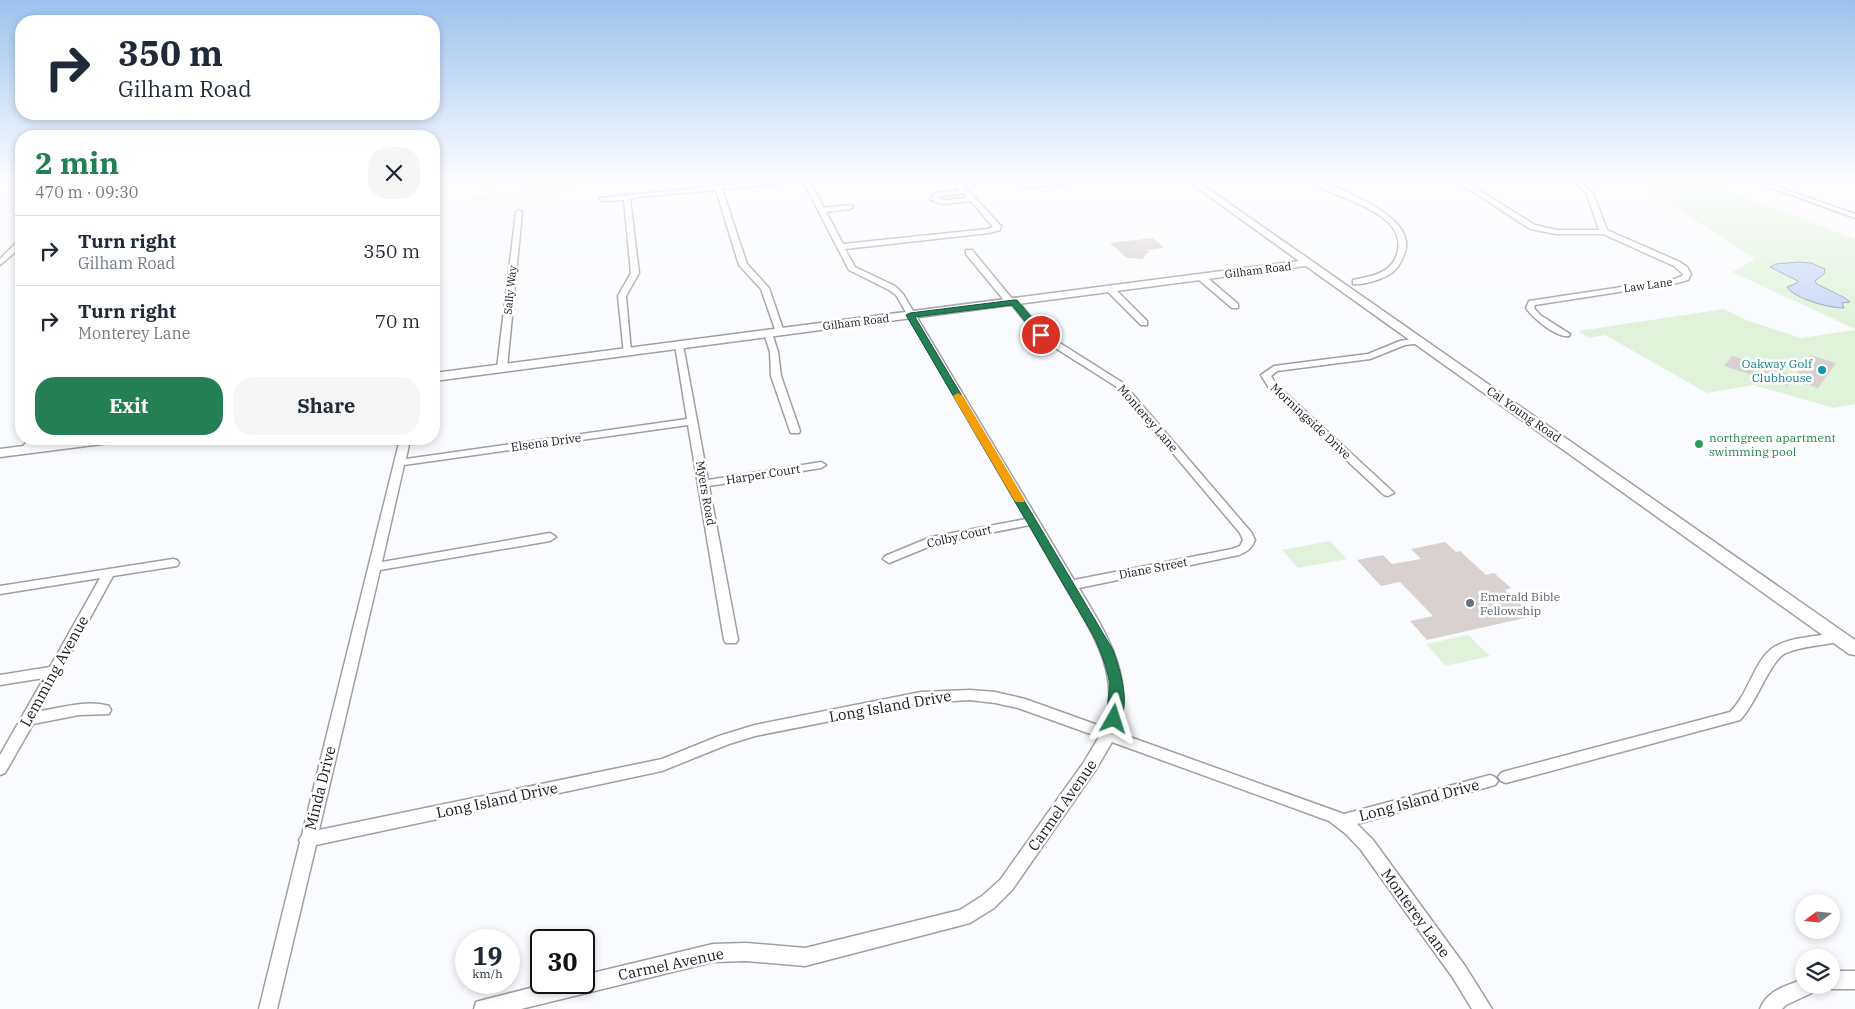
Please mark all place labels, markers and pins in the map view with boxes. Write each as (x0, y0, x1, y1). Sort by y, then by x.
pin (1020, 314, 1062, 356)
place label: Oakway Golf Clubhouse (1742, 356, 1813, 385)
marker: Oakway Golf Clubhouse (1816, 364, 1828, 376)
place label: northgreen apartment swimming pool (1709, 430, 1836, 459)
marker: northgreen apartment swimming pool (1693, 438, 1705, 450)
place label: Emerald Bible Fellowship (1480, 589, 1560, 618)
marker: Emerald Bible Fellowship (1464, 597, 1476, 609)

